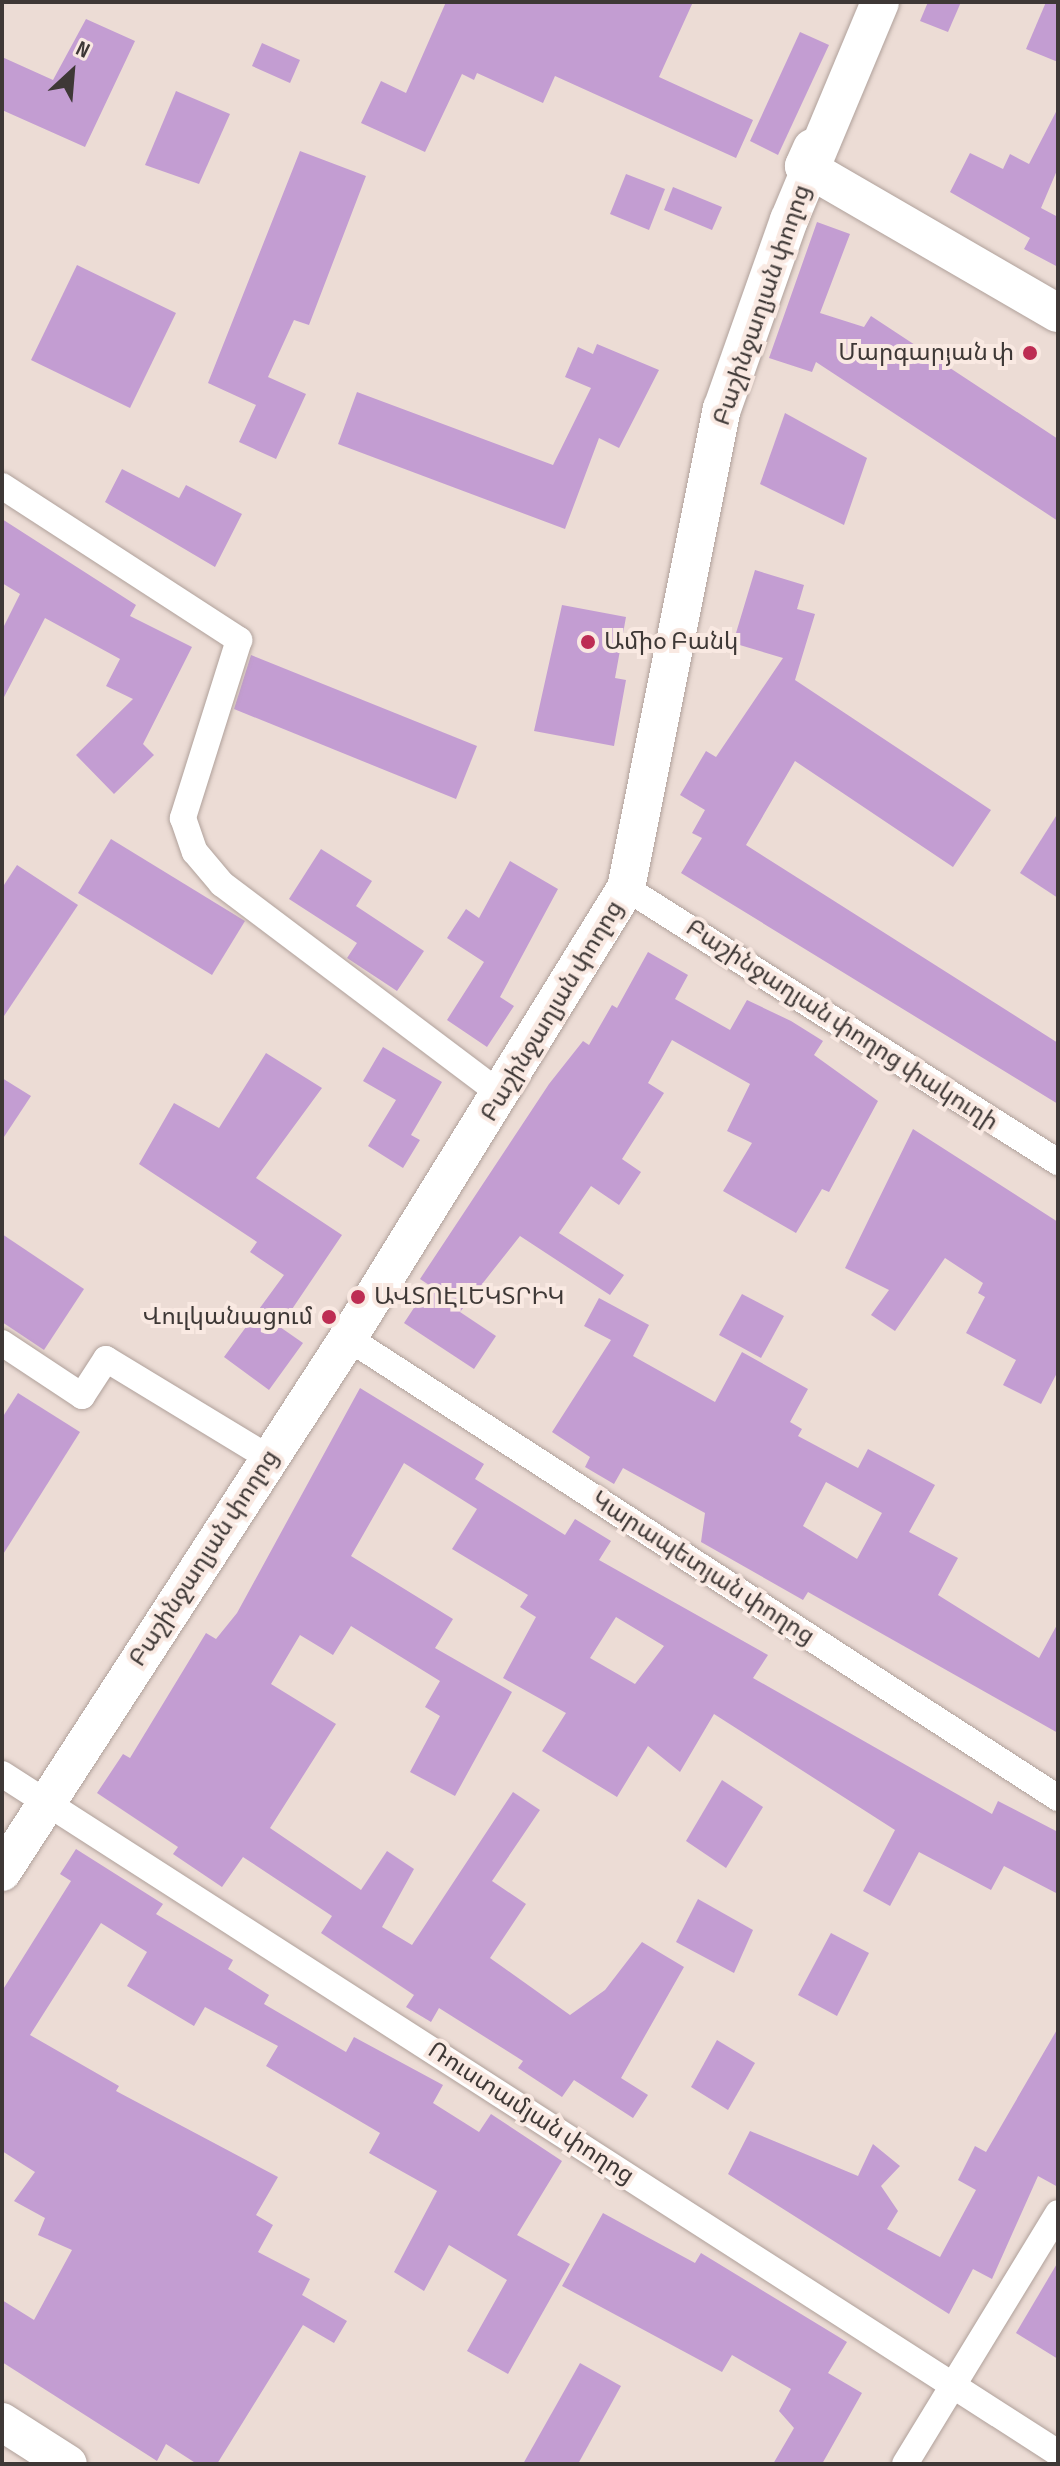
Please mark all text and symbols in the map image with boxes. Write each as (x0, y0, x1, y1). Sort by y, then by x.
north arrow (32, 32, 112, 112)
text: N (72, 35, 94, 65)
street label: Բաշինջաղյան փողոց (707, 181, 817, 429)
place label: Մարգարյան փ (838, 339, 1014, 367)
marker: Մարգարյան փ (1021, 344, 1039, 362)
place label: Ամիօ Բանկ (604, 628, 738, 656)
marker: Ամիօ Բանկ (579, 633, 597, 651)
street label: Բաշինջաղյան փողոց (475, 895, 629, 1127)
street label: Բաշինջաղյան փողոց փակուղի (681, 913, 1003, 1137)
place label: ԱՎՏՈԷԼԵԿՏՐԻԿ (374, 1283, 564, 1311)
marker: ԱՎՏՈԷԼԵԿՏՐԻԿ (349, 1288, 367, 1306)
place label: Վուլկանացում (143, 1303, 313, 1331)
marker: Վուլկանացում (320, 1308, 338, 1326)
street label: Բաշինջաղյան փողոց (123, 1444, 285, 1672)
street label: Կարապետյան փողոց (586, 1485, 820, 1651)
street label: Ռուստամյան փողոց (423, 2036, 639, 2190)

